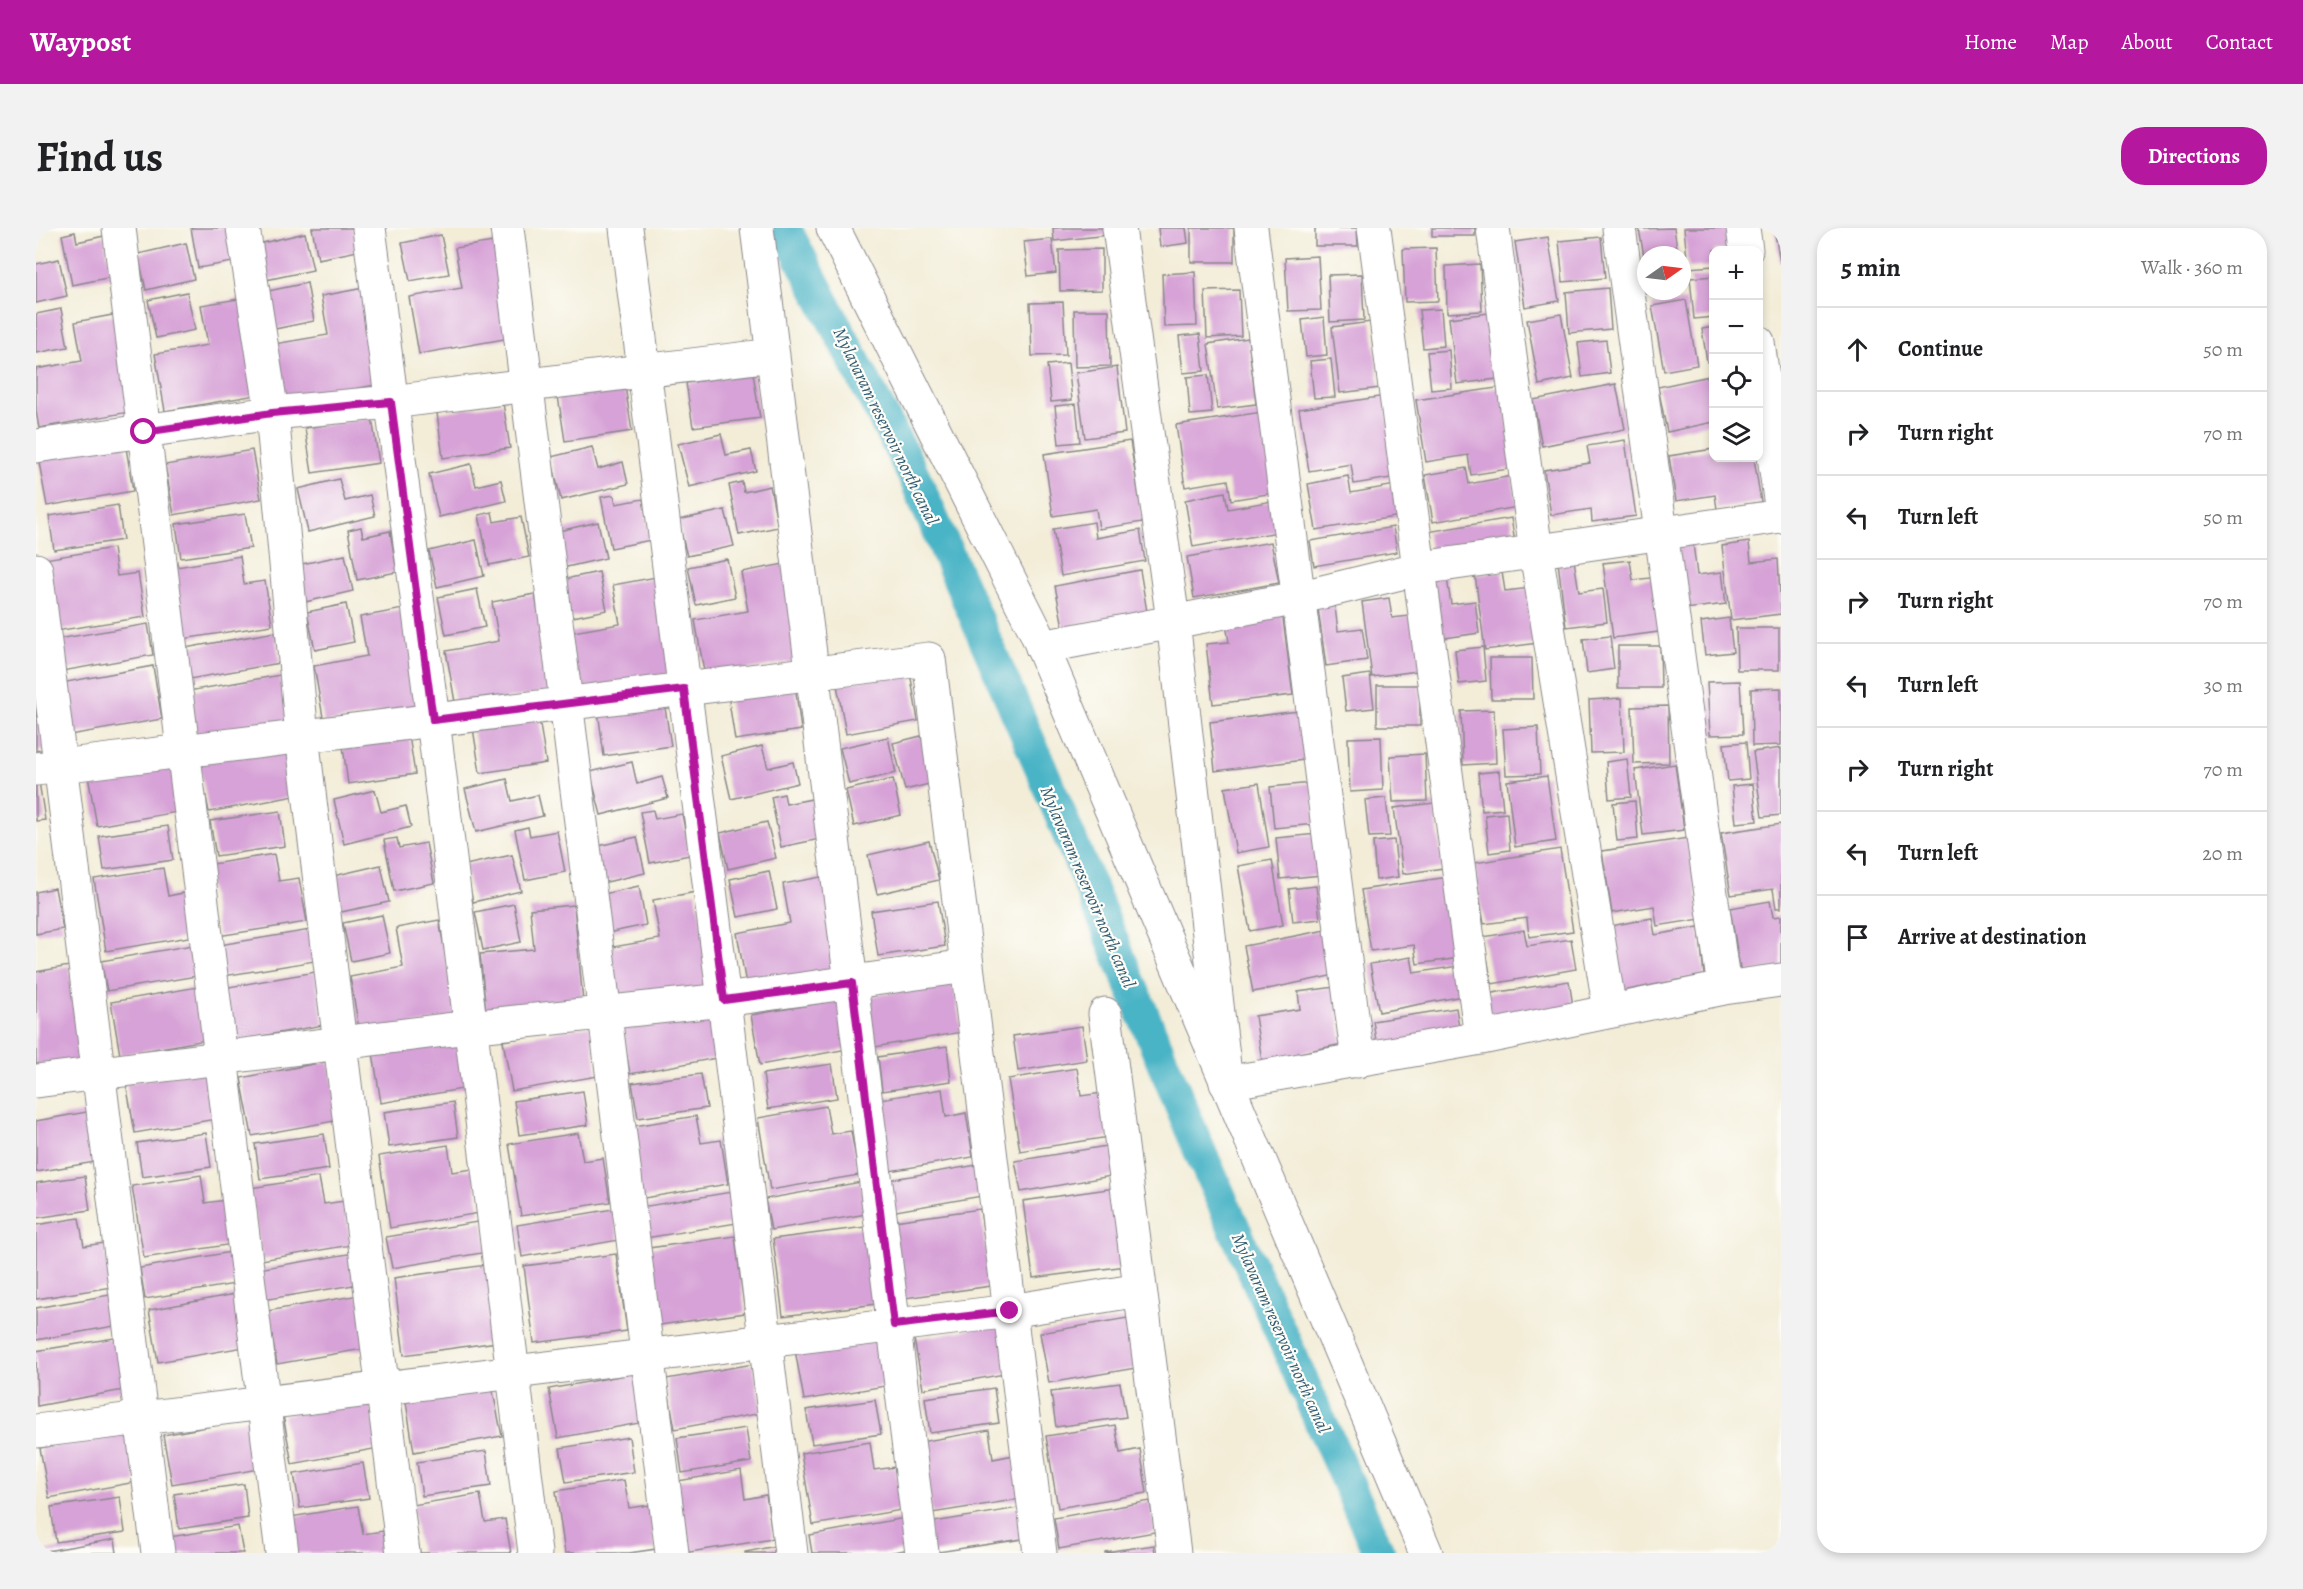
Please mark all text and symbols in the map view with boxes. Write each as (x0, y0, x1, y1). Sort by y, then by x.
text: Waypost (30, 23, 131, 61)
text: Home (1964, 28, 2017, 56)
text: Map (2050, 28, 2088, 56)
text: About (2121, 28, 2173, 56)
text: Contact (2206, 28, 2273, 56)
button: Directions (2121, 127, 2267, 185)
text: Find us (36, 128, 163, 185)
north arrow (1637, 246, 1691, 300)
map controls (1709, 246, 1763, 462)
button: + (1709, 246, 1763, 300)
text: 5 min (1841, 250, 1901, 285)
text: Walk · 360 m (2141, 254, 2243, 281)
button: − (1709, 300, 1763, 354)
water label: Mylavaram reservoir north canal (828, 323, 945, 529)
icon: ahead (1841, 333, 1874, 366)
text: Continue (1898, 334, 1983, 364)
text: 50 m (2203, 336, 2243, 363)
button: locate (1709, 354, 1763, 408)
button: layers (1709, 408, 1763, 462)
icon: right (1841, 417, 1874, 450)
route start (130, 418, 156, 444)
text: Turn right (1898, 418, 1994, 448)
text: 70 m (2203, 420, 2243, 447)
icon: left (1841, 501, 1874, 534)
text: Turn left (1898, 502, 1978, 532)
text: 50 m (2203, 504, 2243, 531)
icon: right (1841, 585, 1874, 618)
text: Turn right (1898, 586, 1994, 616)
text: 70 m (2203, 588, 2243, 615)
icon: left (1841, 669, 1874, 702)
text: Turn left (1898, 670, 1978, 700)
text: 30 m (2203, 672, 2243, 699)
icon: right (1841, 753, 1874, 786)
text: Turn right (1898, 754, 1994, 784)
text: 70 m (2203, 756, 2243, 783)
water label: Mylavaram reservoir north canal (1035, 783, 1142, 992)
icon: left (1841, 837, 1874, 870)
text: Turn left (1898, 838, 1978, 868)
text: 20 m (2202, 840, 2243, 867)
icon: arrive (1841, 921, 1874, 954)
text: Arrive at destination (1898, 922, 2087, 952)
water label: Mylavaram reservoir north canal (1226, 1229, 1336, 1437)
route end (996, 1297, 1022, 1323)

